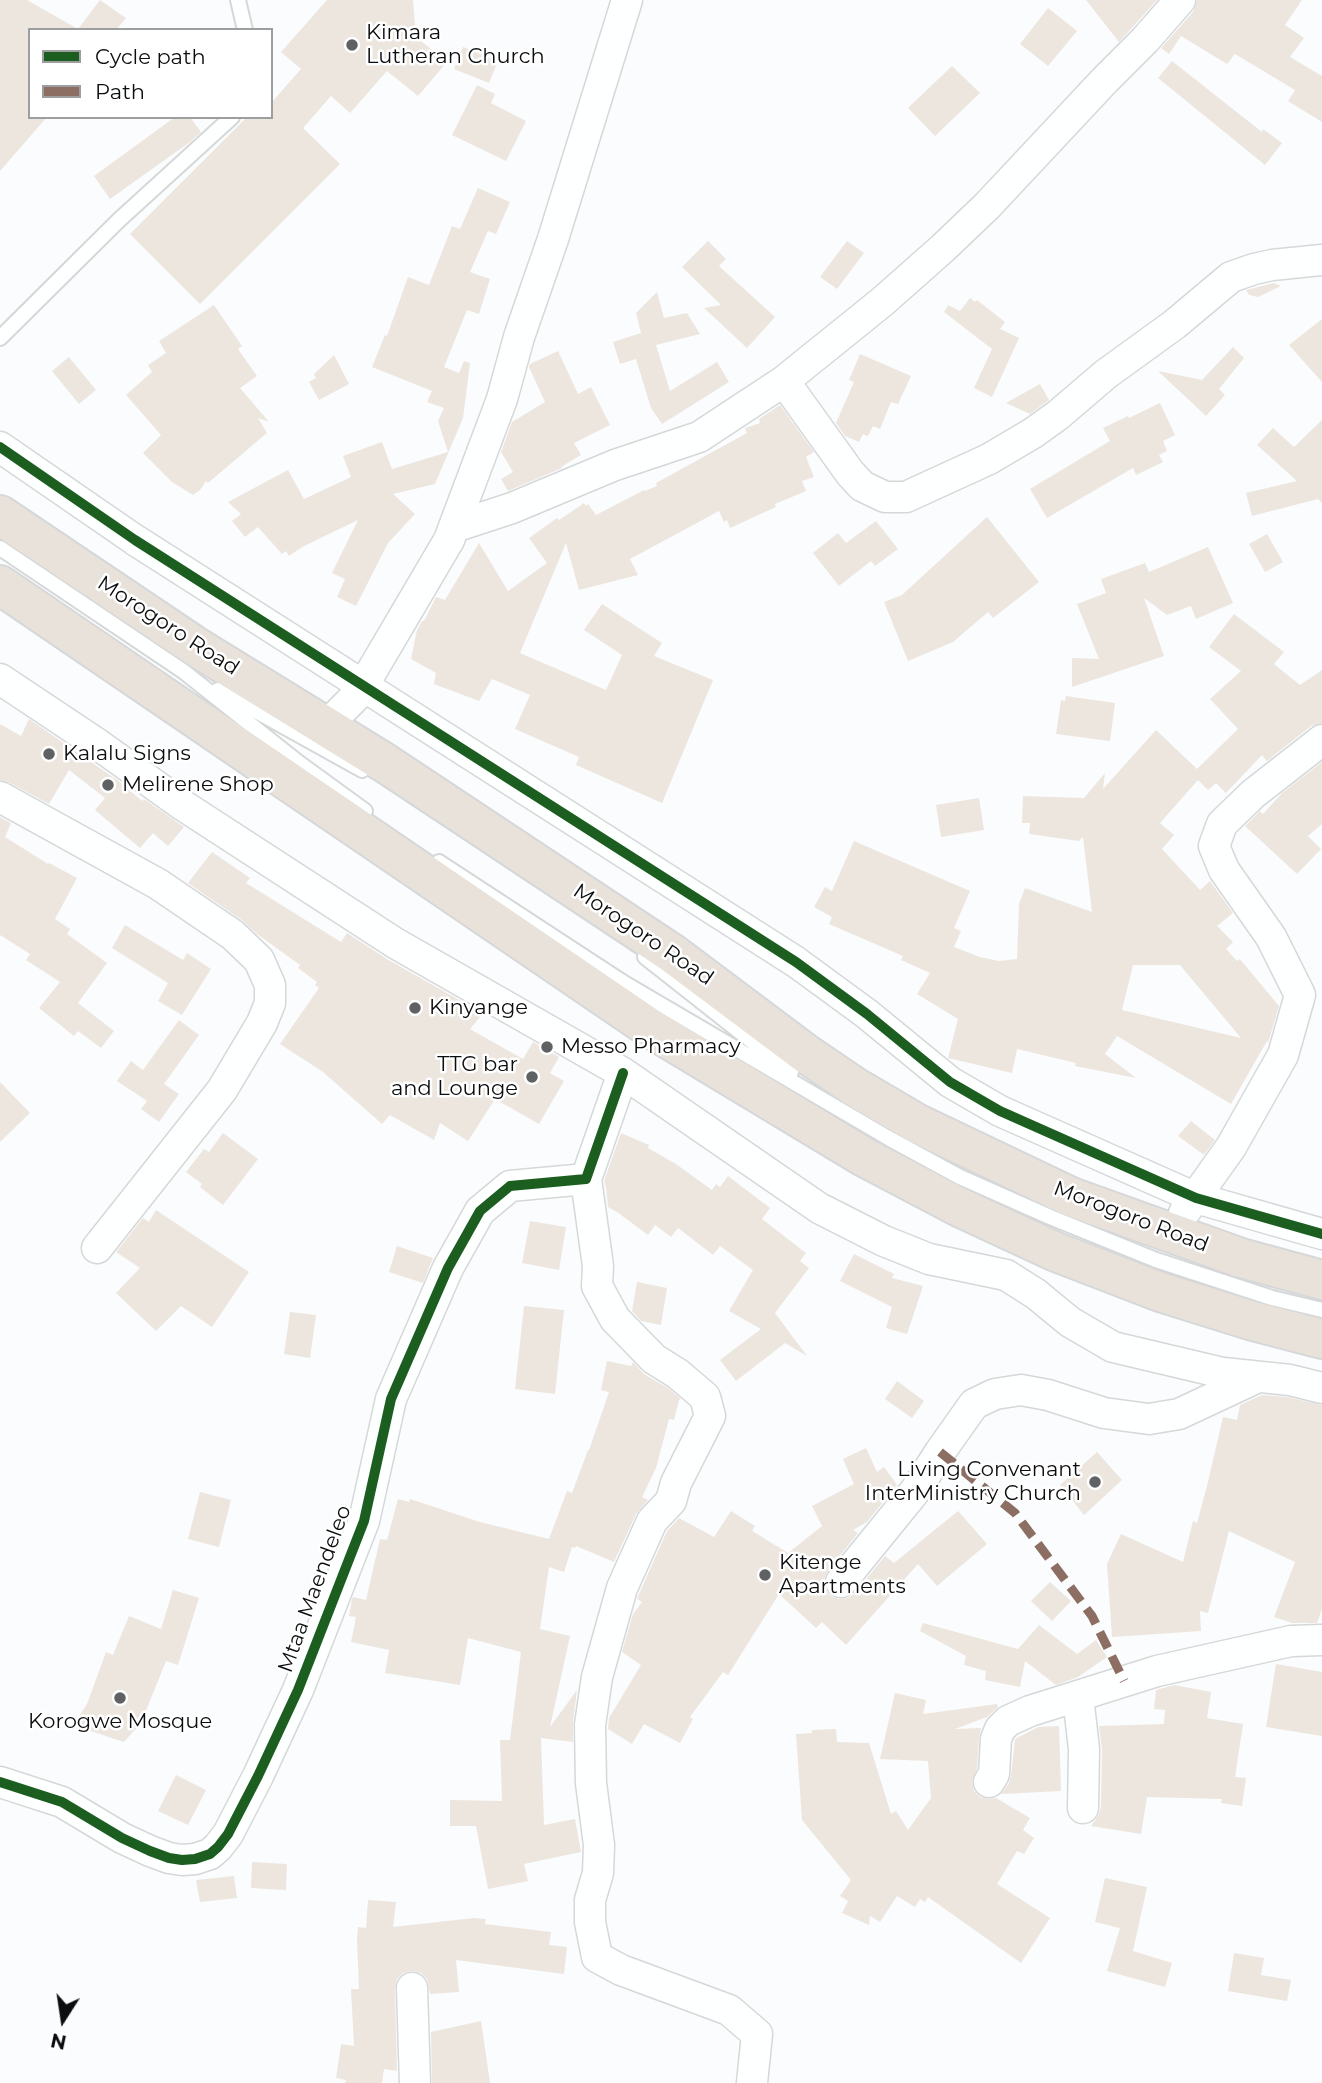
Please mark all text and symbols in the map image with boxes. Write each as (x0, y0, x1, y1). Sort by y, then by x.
place label: Kimara Lutheran Church (366, 20, 545, 70)
legend (28, 28, 273, 119)
marker: Kimara Lutheran Church (344, 37, 360, 53)
text: Cycle path (95, 44, 206, 69)
text: Path (95, 79, 145, 104)
street label: Morogoro Road (92, 571, 244, 681)
place label: Kalalu Signs (63, 741, 191, 767)
marker: Kalalu Signs (41, 746, 57, 762)
place label: Melirene Shop (122, 772, 274, 798)
marker: Melirene Shop (100, 777, 116, 793)
street label: Morogoro Road (568, 879, 718, 991)
place label: Kinyange (429, 995, 528, 1021)
marker: Kinyange (407, 1000, 423, 1016)
place label: Messo Pharmacy (561, 1034, 741, 1060)
marker: Messo Pharmacy (539, 1039, 555, 1055)
place label: TTG bar and Lounge (391, 1052, 518, 1102)
marker: TTG bar and Lounge (524, 1069, 540, 1085)
street label: Morogoro Road (1050, 1176, 1212, 1258)
place label: Living Convenant InterMinistry Church (865, 1457, 1081, 1507)
marker: Living Convenant InterMinistry Church (1087, 1474, 1103, 1490)
street label: Mtaa Maendeleo (273, 1502, 357, 1676)
place label: Kitenge Apartments (779, 1550, 906, 1600)
marker: Kitenge Apartments (757, 1567, 773, 1583)
marker: Korogwe Mosque (112, 1690, 128, 1706)
place label: Korogwe Mosque (28, 1709, 212, 1735)
north arrow (28, 1985, 98, 2055)
text: N (49, 2028, 68, 2054)

